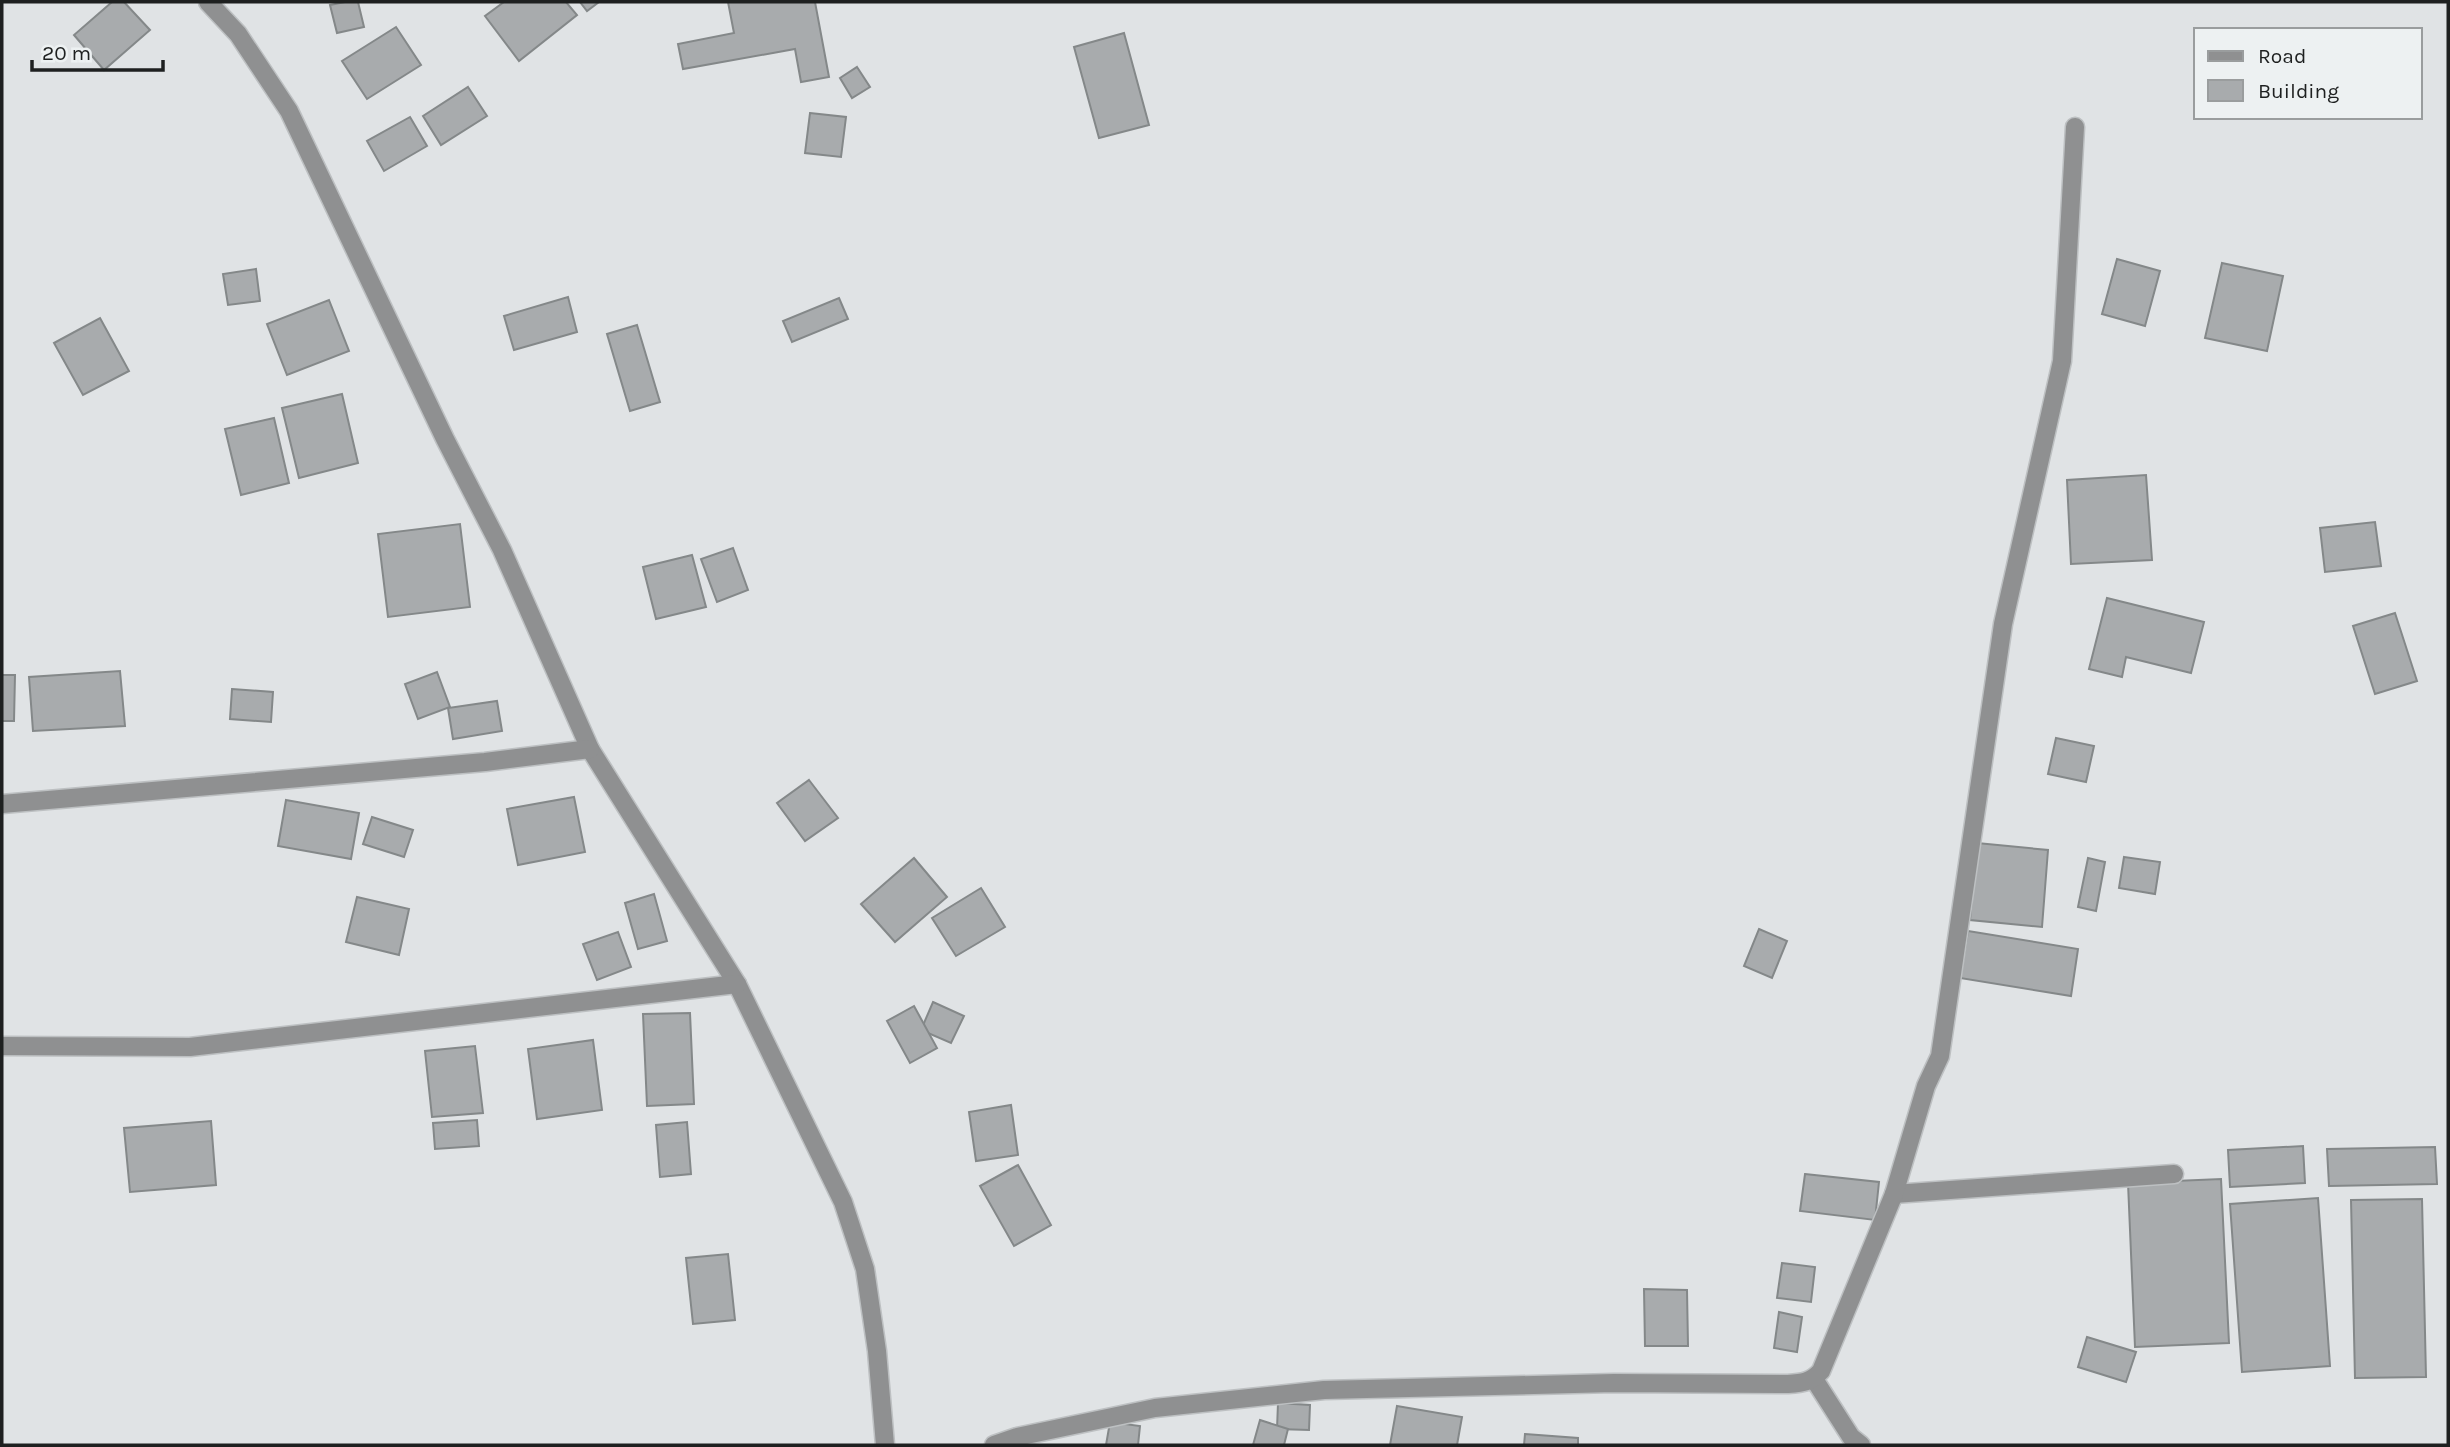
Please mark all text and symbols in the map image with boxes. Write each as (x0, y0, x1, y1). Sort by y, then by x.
scale bar (32, 28, 163, 72)
legend (2194, 28, 2422, 119)
text: 20 m (42, 41, 91, 65)
text: Road (2258, 44, 2306, 68)
text: Building (2258, 79, 2339, 103)

